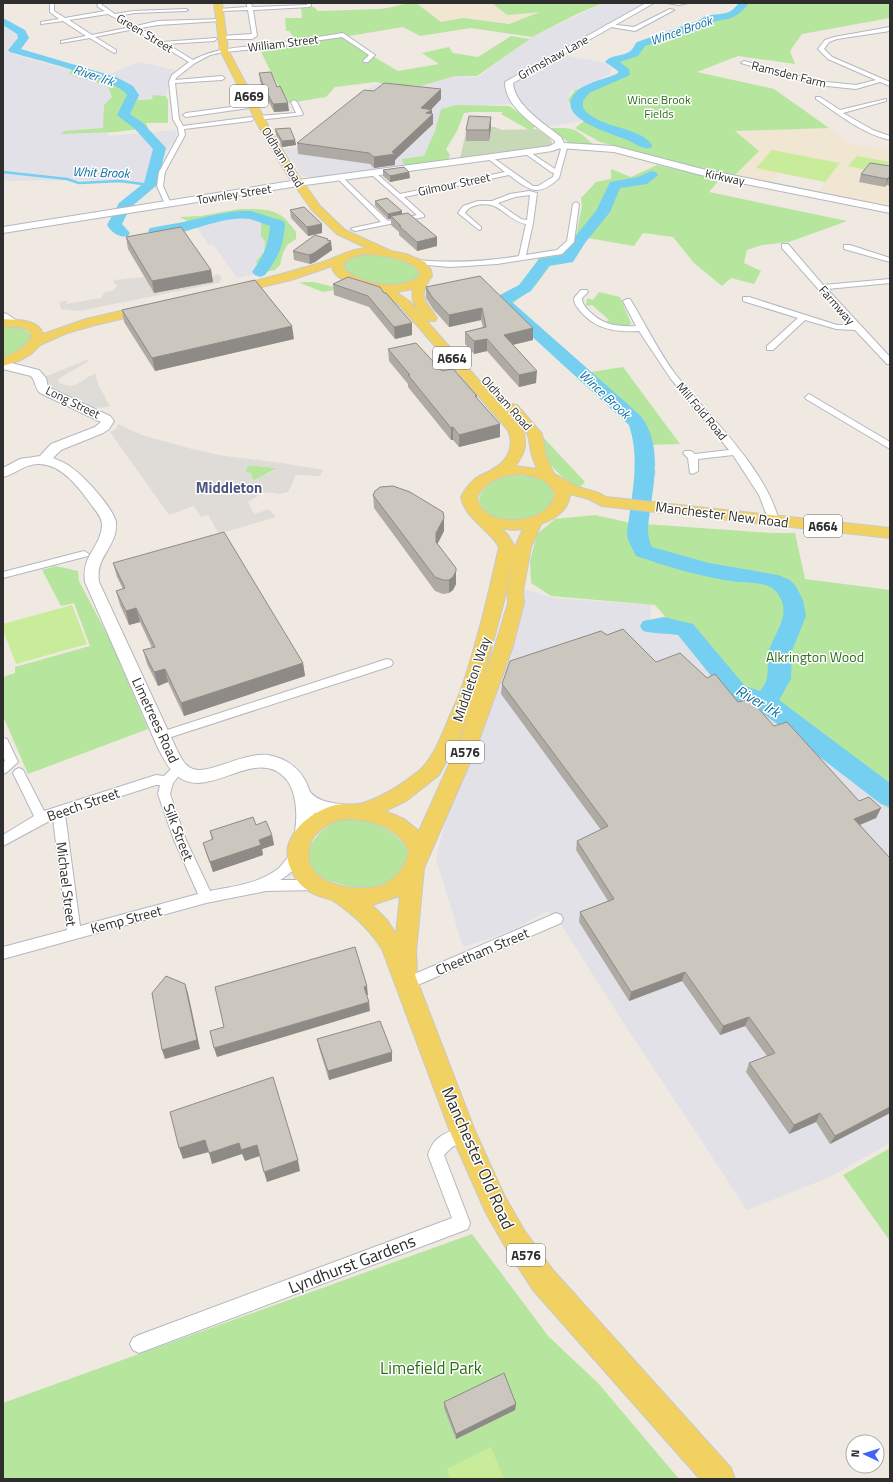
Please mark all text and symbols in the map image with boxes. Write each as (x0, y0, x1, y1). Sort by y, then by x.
street label: Green Street (113, 8, 178, 58)
water label: Wince Brook (647, 9, 717, 50)
street label: William Street (247, 29, 320, 57)
street label: Grimshaw Lane (514, 30, 592, 84)
street label: Ramsden Farm (750, 56, 828, 92)
water label: River Irk (71, 59, 119, 92)
road number: A669 (230, 85, 268, 107)
park label: Wince Brook Fields (627, 90, 691, 123)
street label: Oldham Road (257, 123, 309, 191)
water label: Whit Brook (72, 161, 132, 183)
street label: Kirkway (703, 164, 747, 191)
street label: Gilmour Street (416, 167, 493, 201)
street label: Townley Street (195, 179, 273, 209)
street label: Farmway (814, 281, 860, 329)
road number: A664 (433, 347, 471, 369)
water label: Wince Brook (575, 365, 637, 425)
street label: Oldham Road (477, 371, 537, 435)
street label: Mill Fold Road (672, 378, 732, 444)
street label: Long Street (43, 381, 104, 424)
district label: Middleton (196, 476, 262, 499)
street label: Manchester New Road (654, 495, 790, 533)
road number: A664 (804, 515, 842, 537)
street label: Middleton Way (447, 633, 495, 724)
park label: Alkrington Wood (766, 646, 864, 667)
street label: Limetrees Road (127, 674, 185, 766)
water label: River Irk (731, 679, 787, 724)
road number: A576 (446, 741, 484, 763)
street label: Beech Street (44, 782, 122, 826)
street label: Silk Street (158, 800, 200, 864)
street label: Michael Street (51, 841, 83, 928)
street label: Kemp Street (88, 899, 164, 939)
street label: Cheetham Street (432, 922, 532, 980)
street label: Manchester Old Road (435, 1082, 521, 1234)
street label: Lyndhurst Gardens (285, 1228, 420, 1300)
road number: A576 (507, 1244, 545, 1266)
park label: Limefield Park (380, 1355, 482, 1381)
north arrow (845, 1434, 885, 1474)
text: N (847, 1449, 863, 1458)

